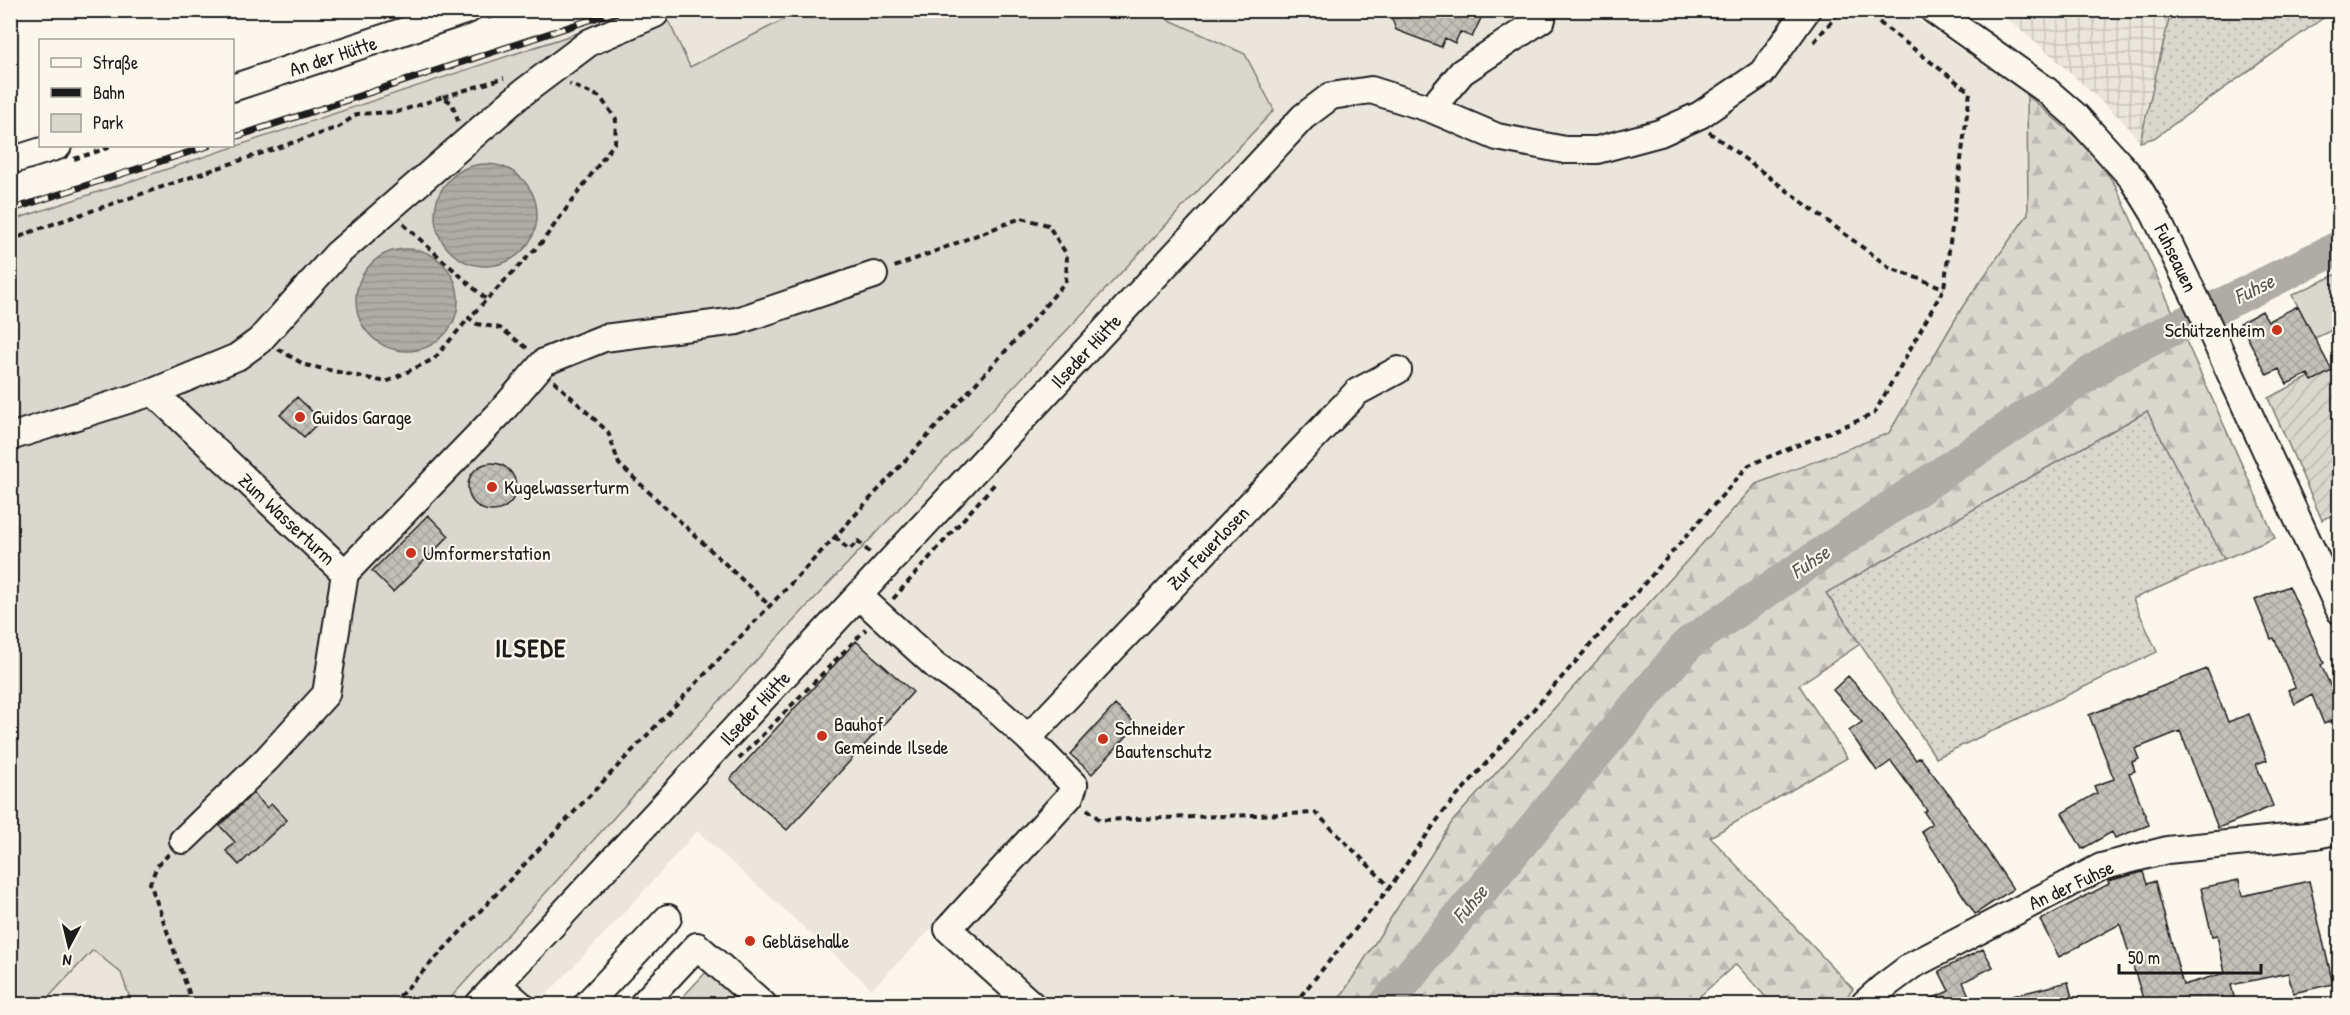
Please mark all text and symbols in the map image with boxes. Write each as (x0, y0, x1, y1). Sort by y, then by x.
street label: An der Hütte (286, 29, 380, 82)
legend (39, 39, 234, 147)
text: Straße (93, 50, 138, 75)
text: Bahn (93, 80, 125, 105)
text: Park (93, 110, 124, 135)
street label: Fuhseauen (2148, 218, 2204, 296)
water label: Fuhse (2229, 266, 2280, 311)
street label: Ilseder Hütte (1044, 307, 1127, 394)
place label: Schützenheim (2165, 316, 2265, 343)
marker: Schützenheim (2270, 323, 2284, 337)
place label: Guidos Garage (312, 403, 412, 430)
marker: Guidos Garage (293, 410, 307, 424)
street label: Zum Wasserturm (233, 467, 342, 571)
place label: Kugelwasserturm (504, 473, 629, 500)
marker: Kugelwasserturm (485, 480, 499, 494)
street label: Zur Feuerlosen (1161, 500, 1255, 596)
water label: Fuhse (1784, 537, 1836, 585)
place label: Umformerstation (423, 539, 551, 566)
marker: Umformerstation (404, 546, 418, 560)
district label: ILSEDE (495, 630, 567, 665)
street label: Ilseder Hütte (713, 664, 796, 751)
place label: Bauhof Gemeinde Ilsede (834, 710, 948, 760)
place label: Schneider Bautenschutz (1115, 714, 1213, 764)
marker: Bauhof Gemeinde Ilsede (815, 729, 829, 743)
marker: Schneider Bautenschutz (1096, 732, 1110, 746)
street label: An der Fuhse (2024, 853, 2118, 916)
water label: Fuhse (1445, 877, 1495, 929)
north arrow (39, 916, 99, 976)
place label: Gebläsehalle (762, 927, 849, 954)
marker: Gebläsehalle (743, 934, 757, 948)
scale bar (2119, 937, 2262, 975)
text: 50 m (2128, 945, 2160, 970)
text: N (61, 949, 73, 972)

